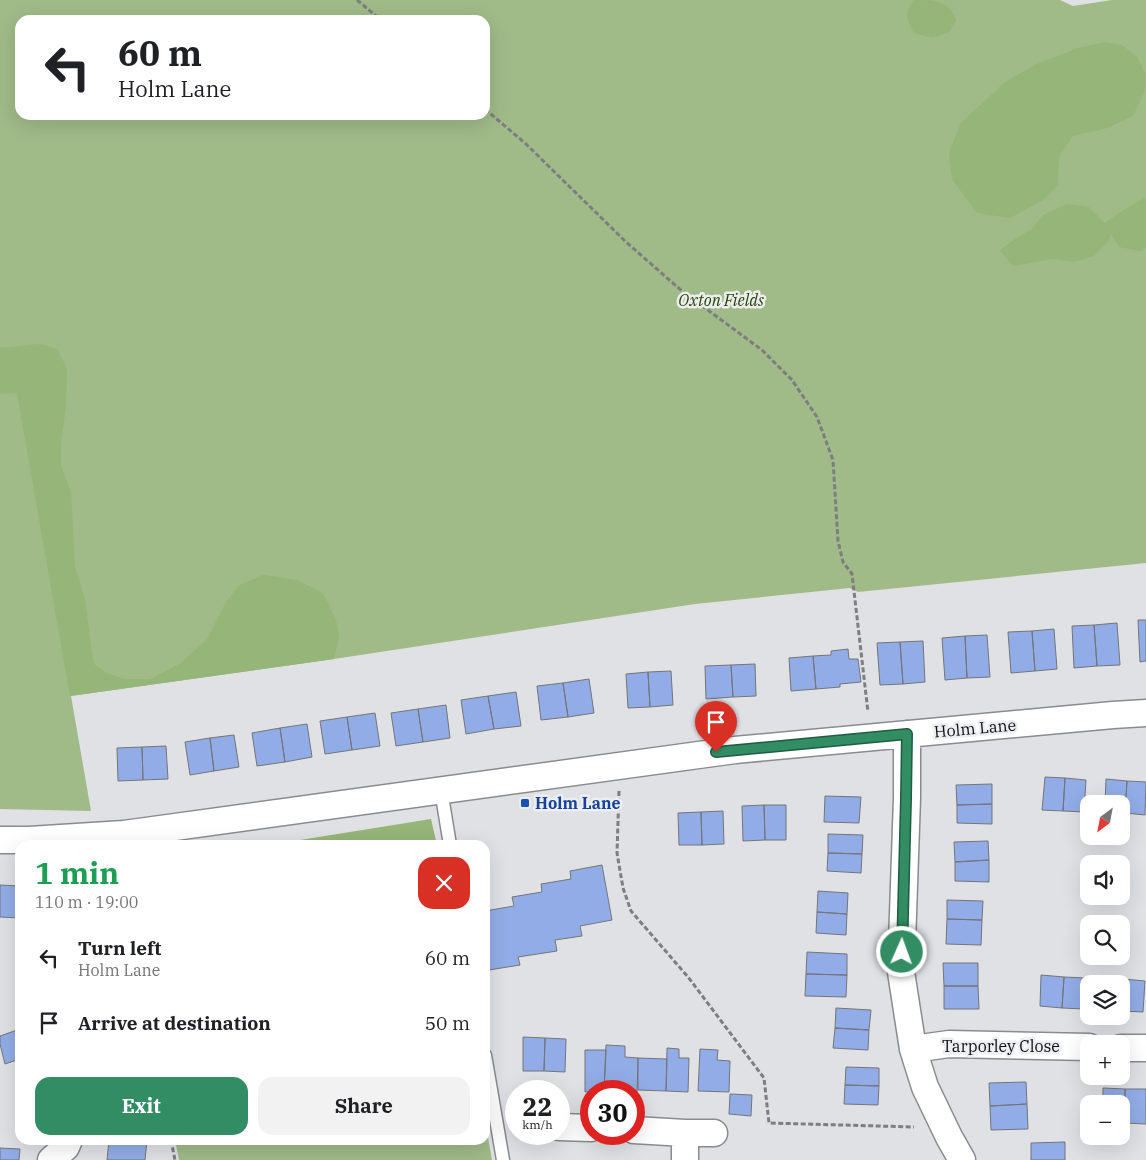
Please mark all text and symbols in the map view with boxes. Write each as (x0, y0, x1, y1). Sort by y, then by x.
text: 60 m (118, 30, 202, 76)
icon: left (35, 35, 100, 100)
text: Holm Lane (118, 74, 231, 103)
park label: Oxton Fields (678, 290, 764, 310)
pin (695, 701, 737, 752)
icon: arrive (702, 708, 730, 736)
street label: Holm Lane (933, 714, 1017, 742)
place label: Holm Lane (535, 793, 621, 813)
north arrow (1080, 795, 1130, 845)
map controls (1080, 795, 1130, 1145)
marker: Holm Lane (519, 797, 531, 809)
text: 1 min (35, 853, 119, 892)
button: sound (1080, 855, 1130, 905)
button: close (418, 857, 470, 909)
text: 110 m · 19:00 (35, 892, 138, 912)
button: search (1080, 915, 1130, 965)
position arrow (875, 925, 927, 977)
text: Turn left (78, 936, 161, 960)
icon: left (35, 944, 63, 972)
text: 60 m (425, 946, 470, 970)
text: Holm Lane (78, 960, 160, 980)
button: layers (1080, 975, 1130, 1025)
icon: arrive (35, 1009, 63, 1037)
text: Arrive at destination (78, 1011, 271, 1035)
text: 50 m (425, 1011, 470, 1035)
button: + (1080, 1035, 1130, 1085)
street label: Tarporley Close (942, 1036, 1060, 1056)
button: Exit (35, 1077, 248, 1135)
button: Share (258, 1077, 470, 1135)
speed limit sign: 30 (580, 1080, 645, 1145)
text: 22 (522, 1090, 553, 1123)
button: − (1080, 1095, 1130, 1145)
text: km/h (522, 1117, 553, 1132)

